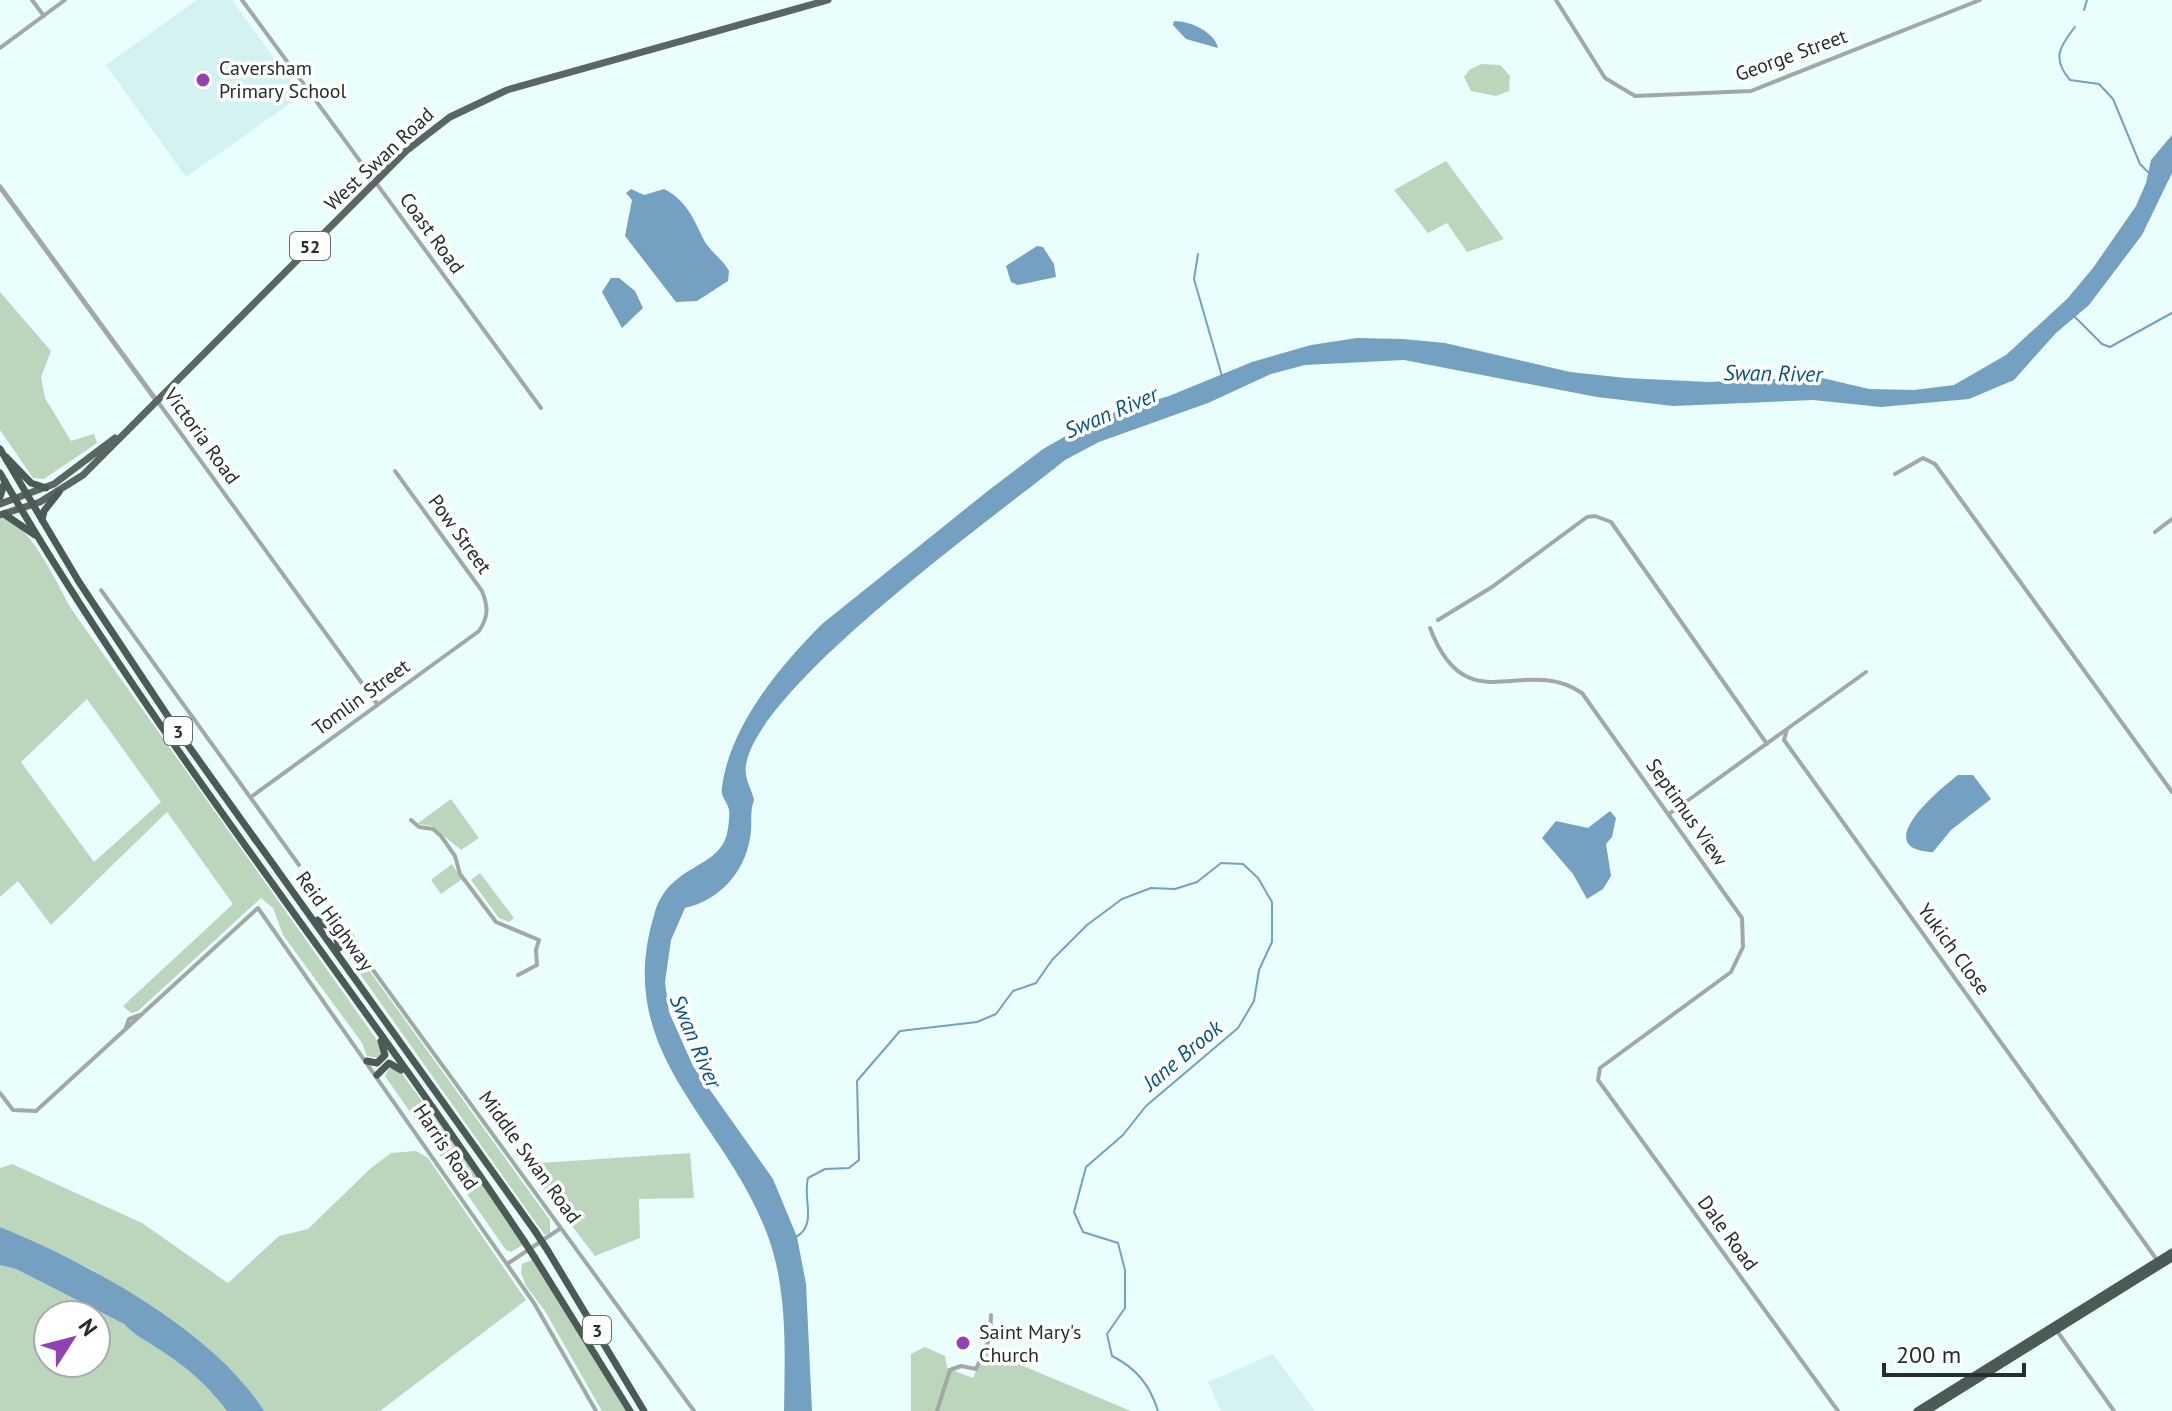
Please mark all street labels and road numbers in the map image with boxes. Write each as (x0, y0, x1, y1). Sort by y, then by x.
street label: George Street (1732, 23, 1851, 87)
street label: West Swan Road (319, 102, 439, 216)
street label: Coast Road (394, 187, 470, 279)
road number: 52 (290, 232, 330, 260)
street label: Victoria Road (158, 382, 246, 489)
street label: Pow Street (423, 489, 498, 579)
street label: Tomlin Street (307, 653, 415, 741)
road number: 3 (164, 717, 192, 745)
street label: Septimus View (1640, 753, 1734, 871)
street label: Reid Highway (290, 866, 380, 977)
street label: Yukich Close (1912, 898, 1996, 1000)
street label: Middle Swan Road (473, 1085, 587, 1229)
street label: Harris Road (408, 1099, 484, 1195)
street label: Dale Road (1692, 1190, 1764, 1276)
road number: 3 (583, 1316, 611, 1344)

